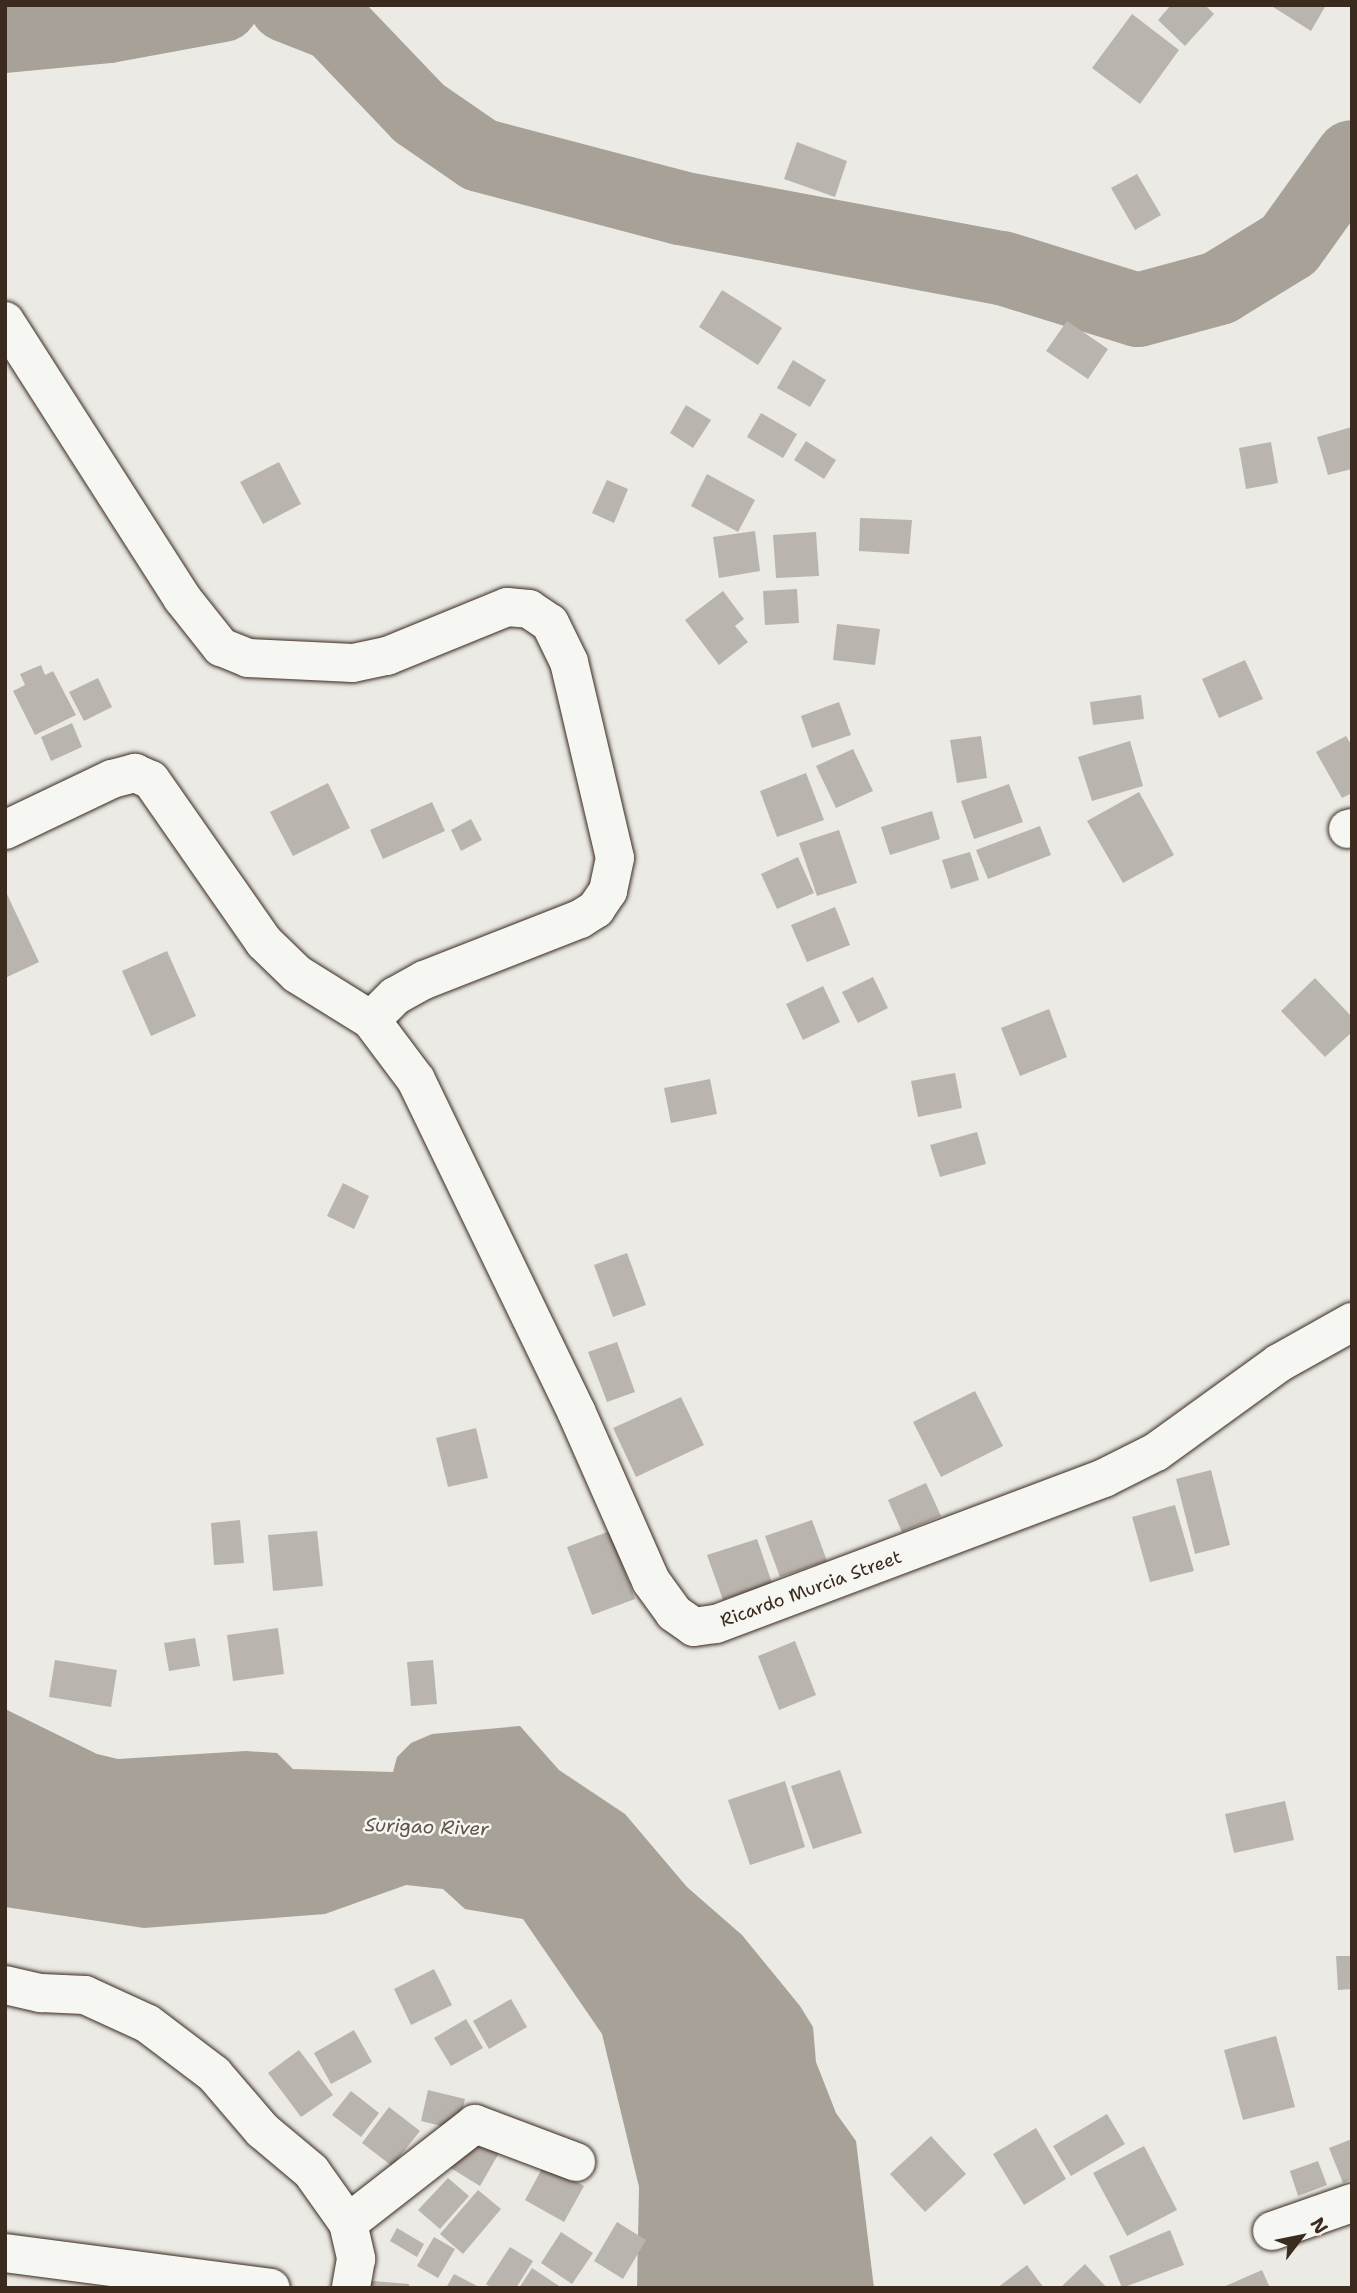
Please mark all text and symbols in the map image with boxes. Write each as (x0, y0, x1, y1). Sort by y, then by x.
street label: Ricardo Murcia Street (717, 1546, 905, 1632)
water label: Surigao River (365, 1813, 489, 1841)
north arrow (1266, 2202, 1336, 2272)
text: N (1305, 2213, 1334, 2239)

